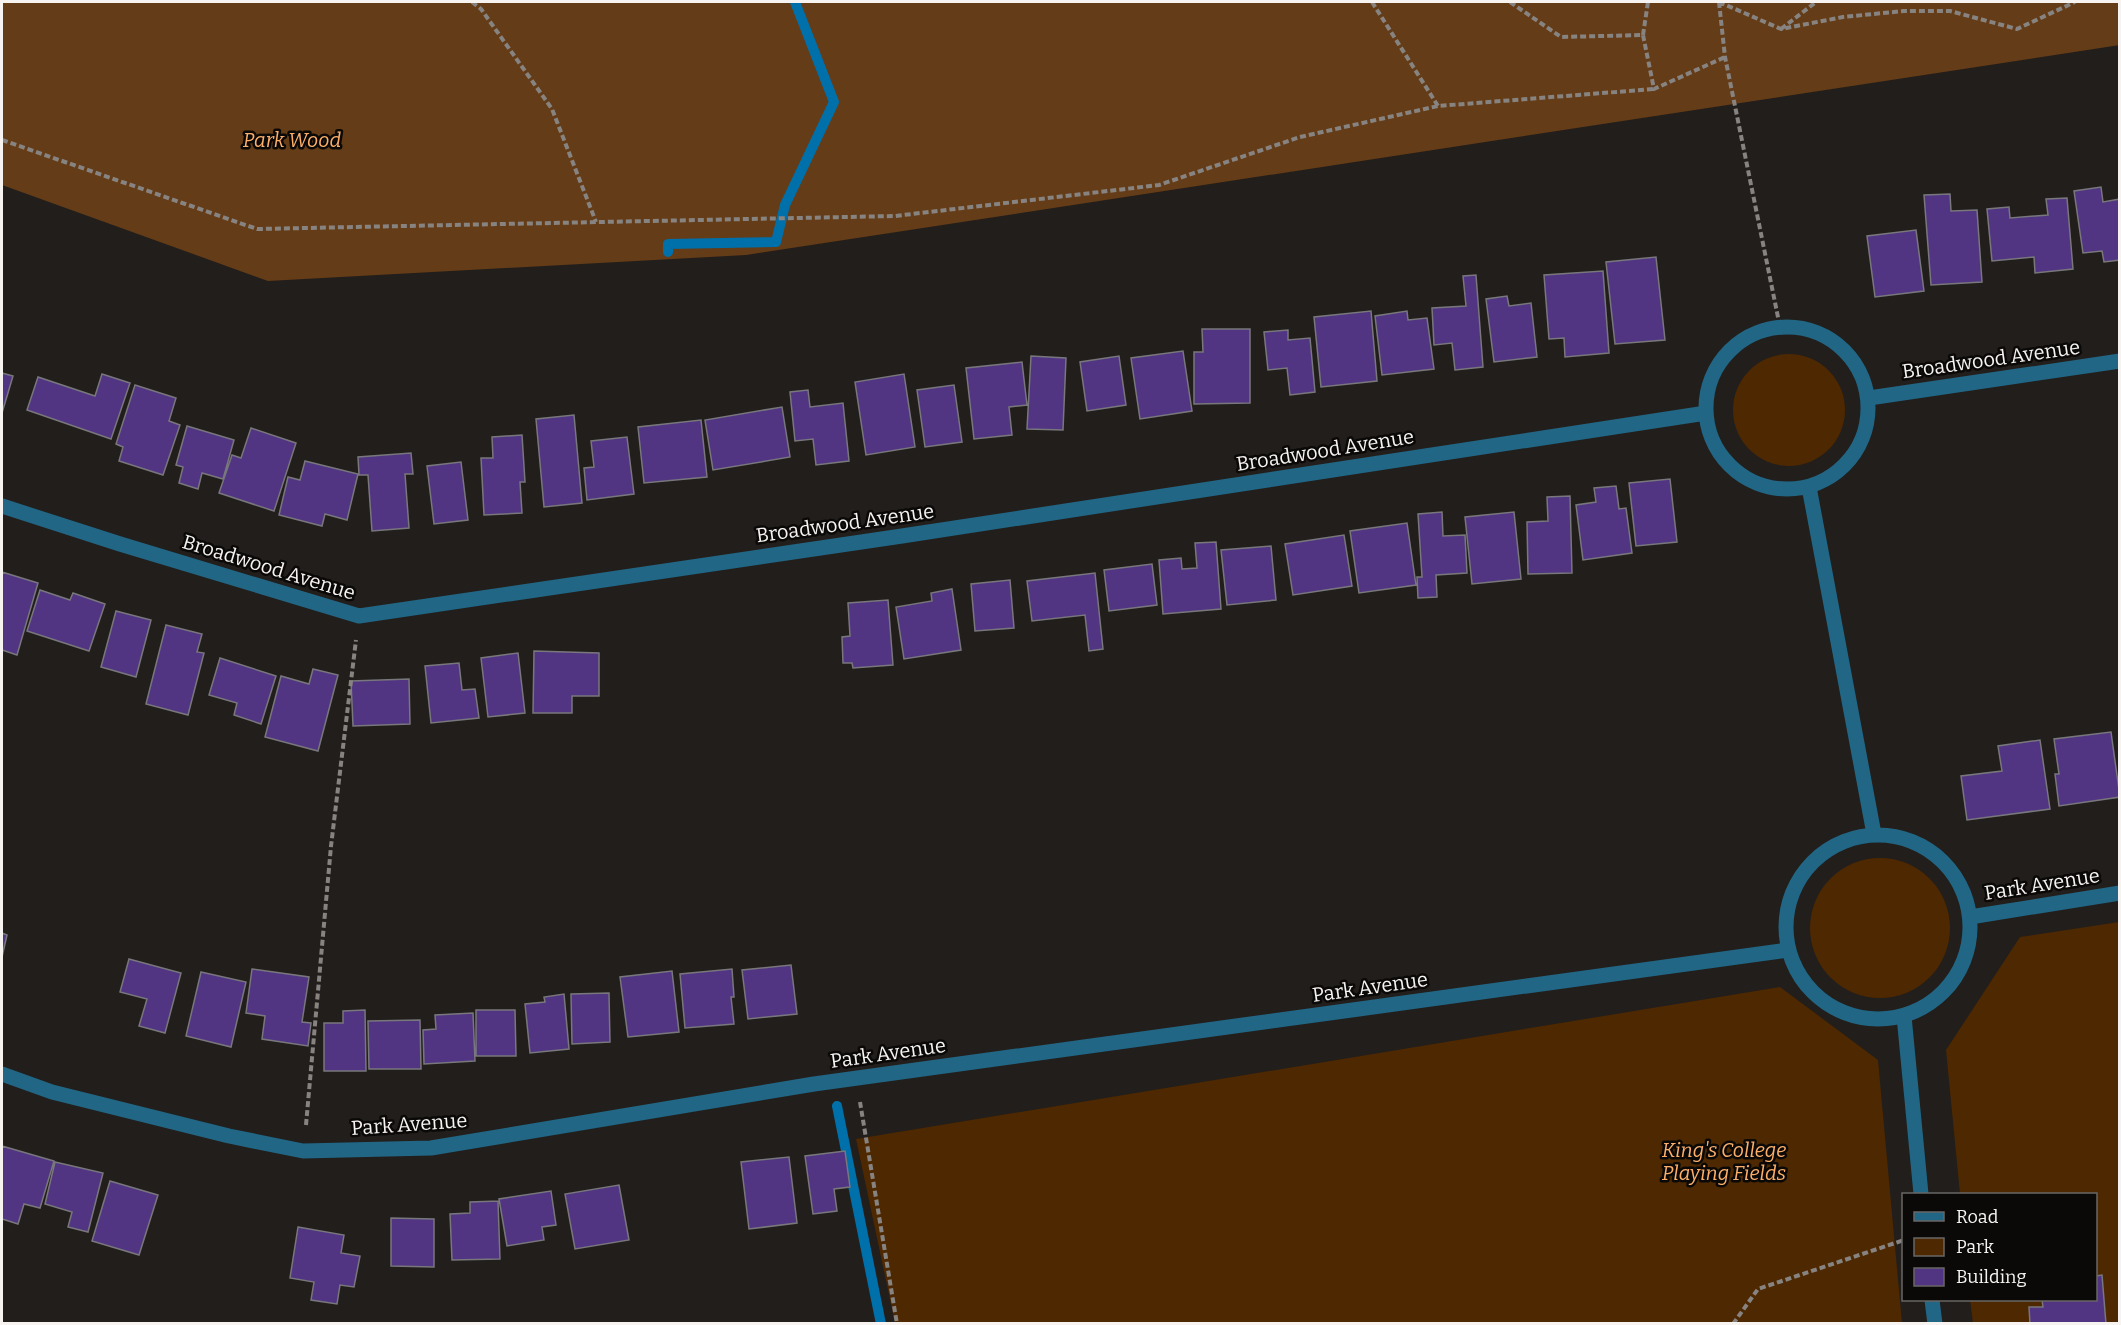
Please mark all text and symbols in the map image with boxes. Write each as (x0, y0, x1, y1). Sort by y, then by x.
park label: Park Wood (243, 128, 342, 152)
street label: Broadwood Avenue (1900, 335, 2082, 383)
street label: Broadwood Avenue (1234, 424, 1416, 476)
street label: Broadwood Avenue (754, 499, 936, 547)
street label: Broadwood Avenue (180, 529, 358, 605)
street label: Park Avenue (1983, 863, 2101, 905)
street label: Park Avenue (1311, 967, 1429, 1007)
street label: Park Avenue (829, 1033, 947, 1073)
street label: Park Avenue (350, 1108, 468, 1140)
park label: King's College Playing Fields (1662, 1138, 1786, 1185)
legend (1902, 1193, 2097, 1301)
text: Road (1956, 1206, 1999, 1228)
text: Park (1956, 1236, 1995, 1258)
text: Building (1956, 1266, 2027, 1288)

